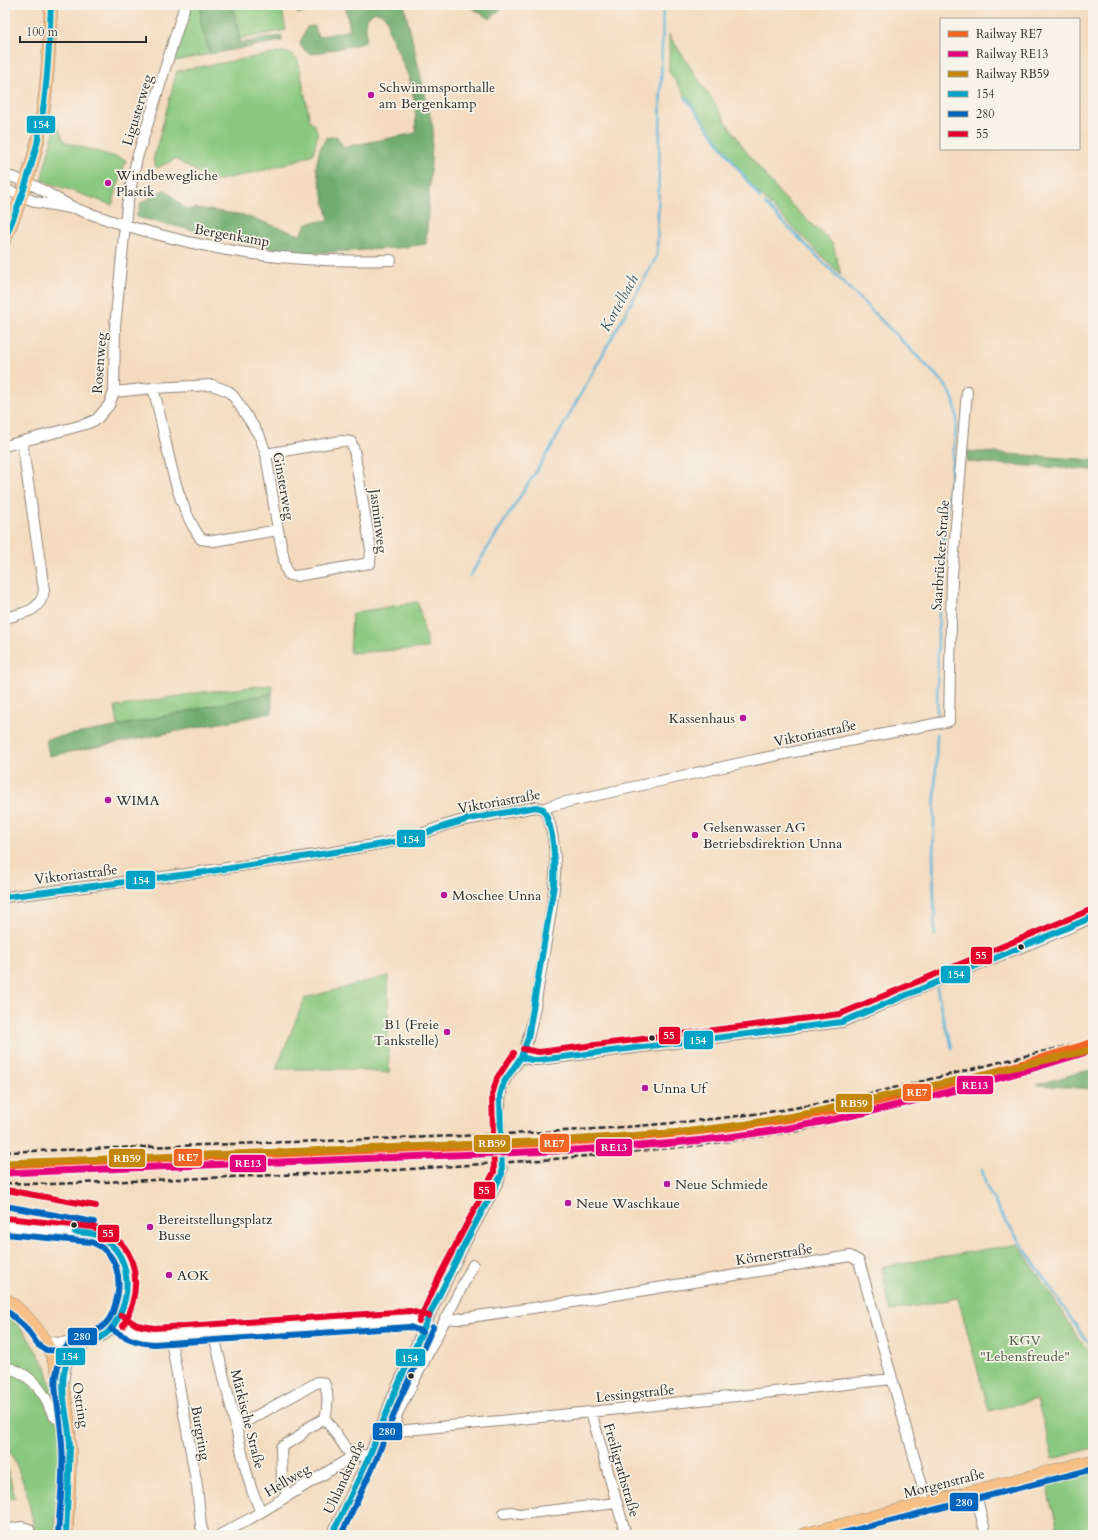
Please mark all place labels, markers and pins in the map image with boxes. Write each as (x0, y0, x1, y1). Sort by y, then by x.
place label: Schwimmsporthalle am Bergenkamp (379, 78, 495, 113)
marker: Schwimmsporthalle am Bergenkamp (366, 90, 376, 100)
place label: Windbewegliche Plastik (115, 166, 218, 201)
marker: Windbewegliche Plastik (103, 178, 113, 188)
place label: Kassenhaus (669, 709, 735, 728)
marker: Kassenhaus (738, 713, 748, 723)
place label: WIMA (115, 791, 159, 810)
marker: WIMA (103, 795, 113, 805)
place label: Gelsenwasser AG Betriebsdirektion Unna (703, 818, 842, 853)
marker: Gelsenwasser AG Betriebsdirektion Unna (690, 830, 700, 840)
place label: Moschee Unna (452, 886, 541, 905)
marker: Moschee Unna (439, 890, 449, 900)
unlabelled marker (1016, 942, 1026, 952)
place label: B1 (Freie Tankstelle) (374, 1015, 439, 1050)
marker: B1 (Freie Tankstelle) (442, 1027, 452, 1037)
unlabelled marker (647, 1033, 657, 1043)
place label: Unna Uf (653, 1079, 709, 1098)
marker: Unna Uf (640, 1083, 650, 1093)
place label: Neue Schmiede (675, 1175, 768, 1194)
marker: Neue Schmiede (662, 1179, 672, 1189)
place label: Neue Waschkaue (576, 1194, 680, 1213)
marker: Neue Waschkaue (563, 1198, 573, 1208)
place label: Bereitstellungsplatz Busse (158, 1210, 273, 1245)
unlabelled marker (69, 1220, 79, 1230)
marker: Bereitstellungsplatz Busse (145, 1222, 155, 1232)
place label: AOK (177, 1266, 210, 1285)
marker: AOK (164, 1270, 174, 1280)
unlabelled marker (406, 1371, 416, 1381)

